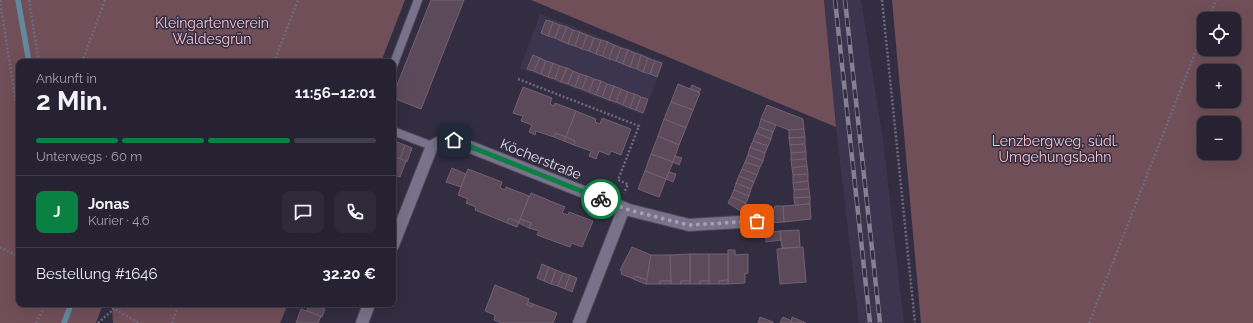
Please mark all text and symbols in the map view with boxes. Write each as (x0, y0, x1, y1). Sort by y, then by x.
map controls (1197, 12, 1241, 160)
button: locate (1197, 12, 1241, 56)
park label: Kleingartenverein Waldesgrün (155, 15, 269, 47)
button: + (1197, 64, 1241, 108)
text: Ankunft in (36, 71, 97, 86)
text: 11:56–12:01 (295, 84, 376, 102)
text: 2 Min. (36, 86, 108, 116)
button: − (1197, 116, 1241, 160)
pin (437, 123, 471, 157)
icon: home (443, 129, 465, 151)
park label: Lenzbergweg, südl. Umgehungsbahn (992, 133, 1118, 165)
street label: Köcherstraße (498, 136, 584, 182)
text: Unterwegs · 60 m (36, 149, 142, 164)
courier (581, 179, 621, 219)
icon: bike (590, 188, 612, 210)
button: chat (282, 191, 324, 233)
button: phone (334, 191, 376, 233)
text: Jonas (88, 195, 129, 213)
text: J (53, 203, 61, 221)
pin (740, 204, 774, 238)
icon: bag (746, 210, 768, 232)
text: Kurier · 4.6 (88, 213, 150, 228)
text: Bestellung #1646 (36, 265, 158, 283)
text: 32.20 € (323, 265, 376, 283)

